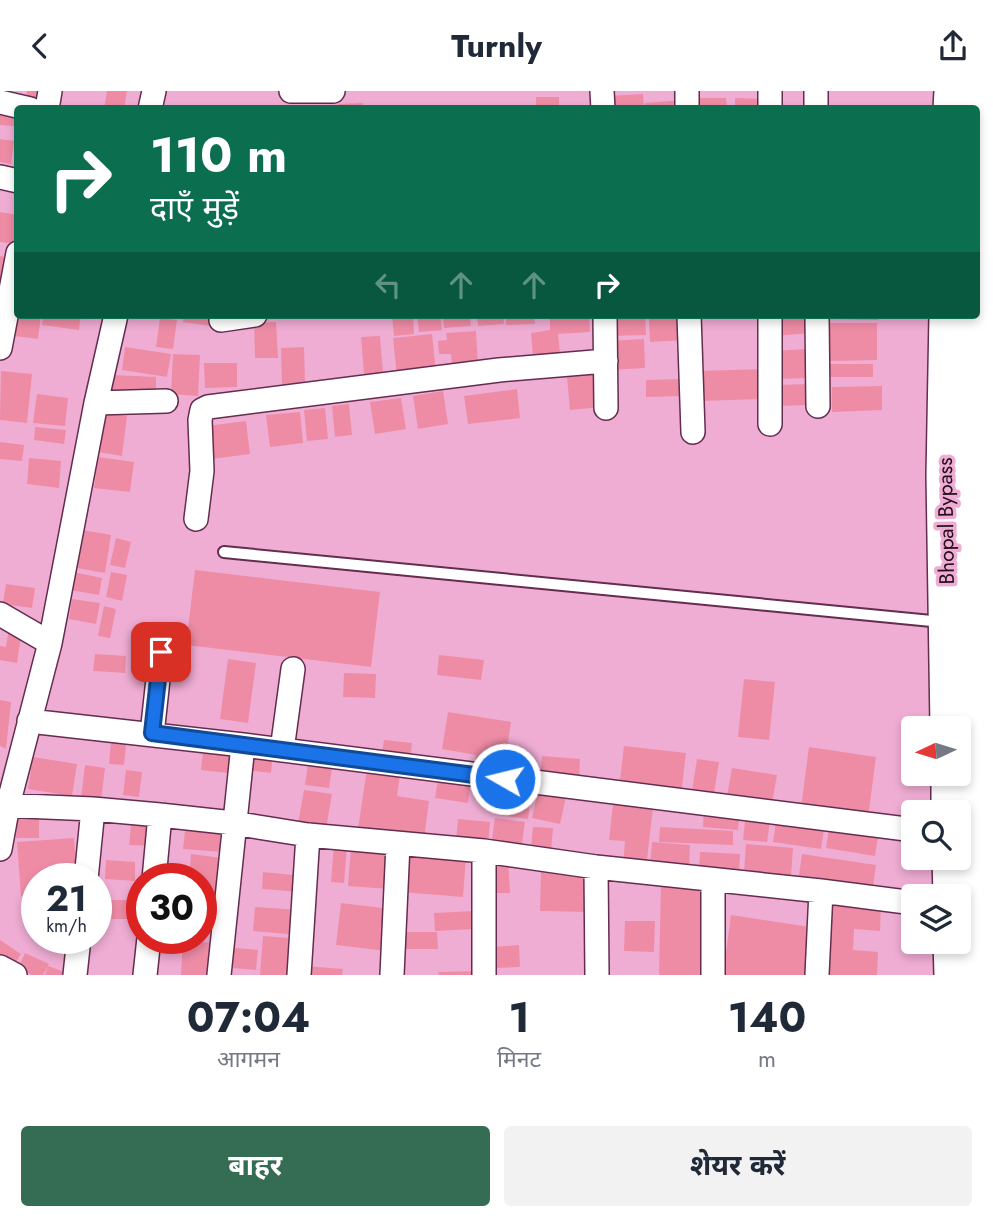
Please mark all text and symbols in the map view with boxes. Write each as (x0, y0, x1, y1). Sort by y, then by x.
text: Turnly (451, 23, 542, 69)
icon: back (21, 27, 59, 65)
icon: share (934, 27, 972, 65)
text: 110 m (150, 120, 287, 190)
icon: right (35, 133, 126, 224)
text: दाएँ मुड़ें (150, 185, 239, 231)
icon: left (369, 266, 407, 304)
icon: ahead (442, 266, 480, 304)
icon: ahead (515, 266, 553, 304)
icon: right (588, 266, 626, 304)
street label: Bhopal Bypass (930, 457, 962, 585)
pin (131, 622, 191, 682)
icon: arrive (142, 633, 180, 671)
north arrow (901, 716, 971, 786)
map controls (901, 716, 971, 954)
position arrow (468, 742, 542, 816)
button: search (901, 800, 971, 870)
speed limit sign: 30 (126, 863, 217, 954)
text: 21 (46, 874, 87, 924)
button: layers (901, 884, 971, 954)
text: km/h (46, 913, 87, 939)
text: 07:04 (187, 987, 310, 1048)
text: 1 (508, 987, 530, 1048)
text: 140 (728, 987, 806, 1048)
text: आगमन (217, 1042, 280, 1076)
text: मिनट (497, 1042, 541, 1076)
text: m (758, 1042, 776, 1076)
button: बाहर (21, 1126, 490, 1206)
button: शेयर करें (504, 1126, 972, 1206)

